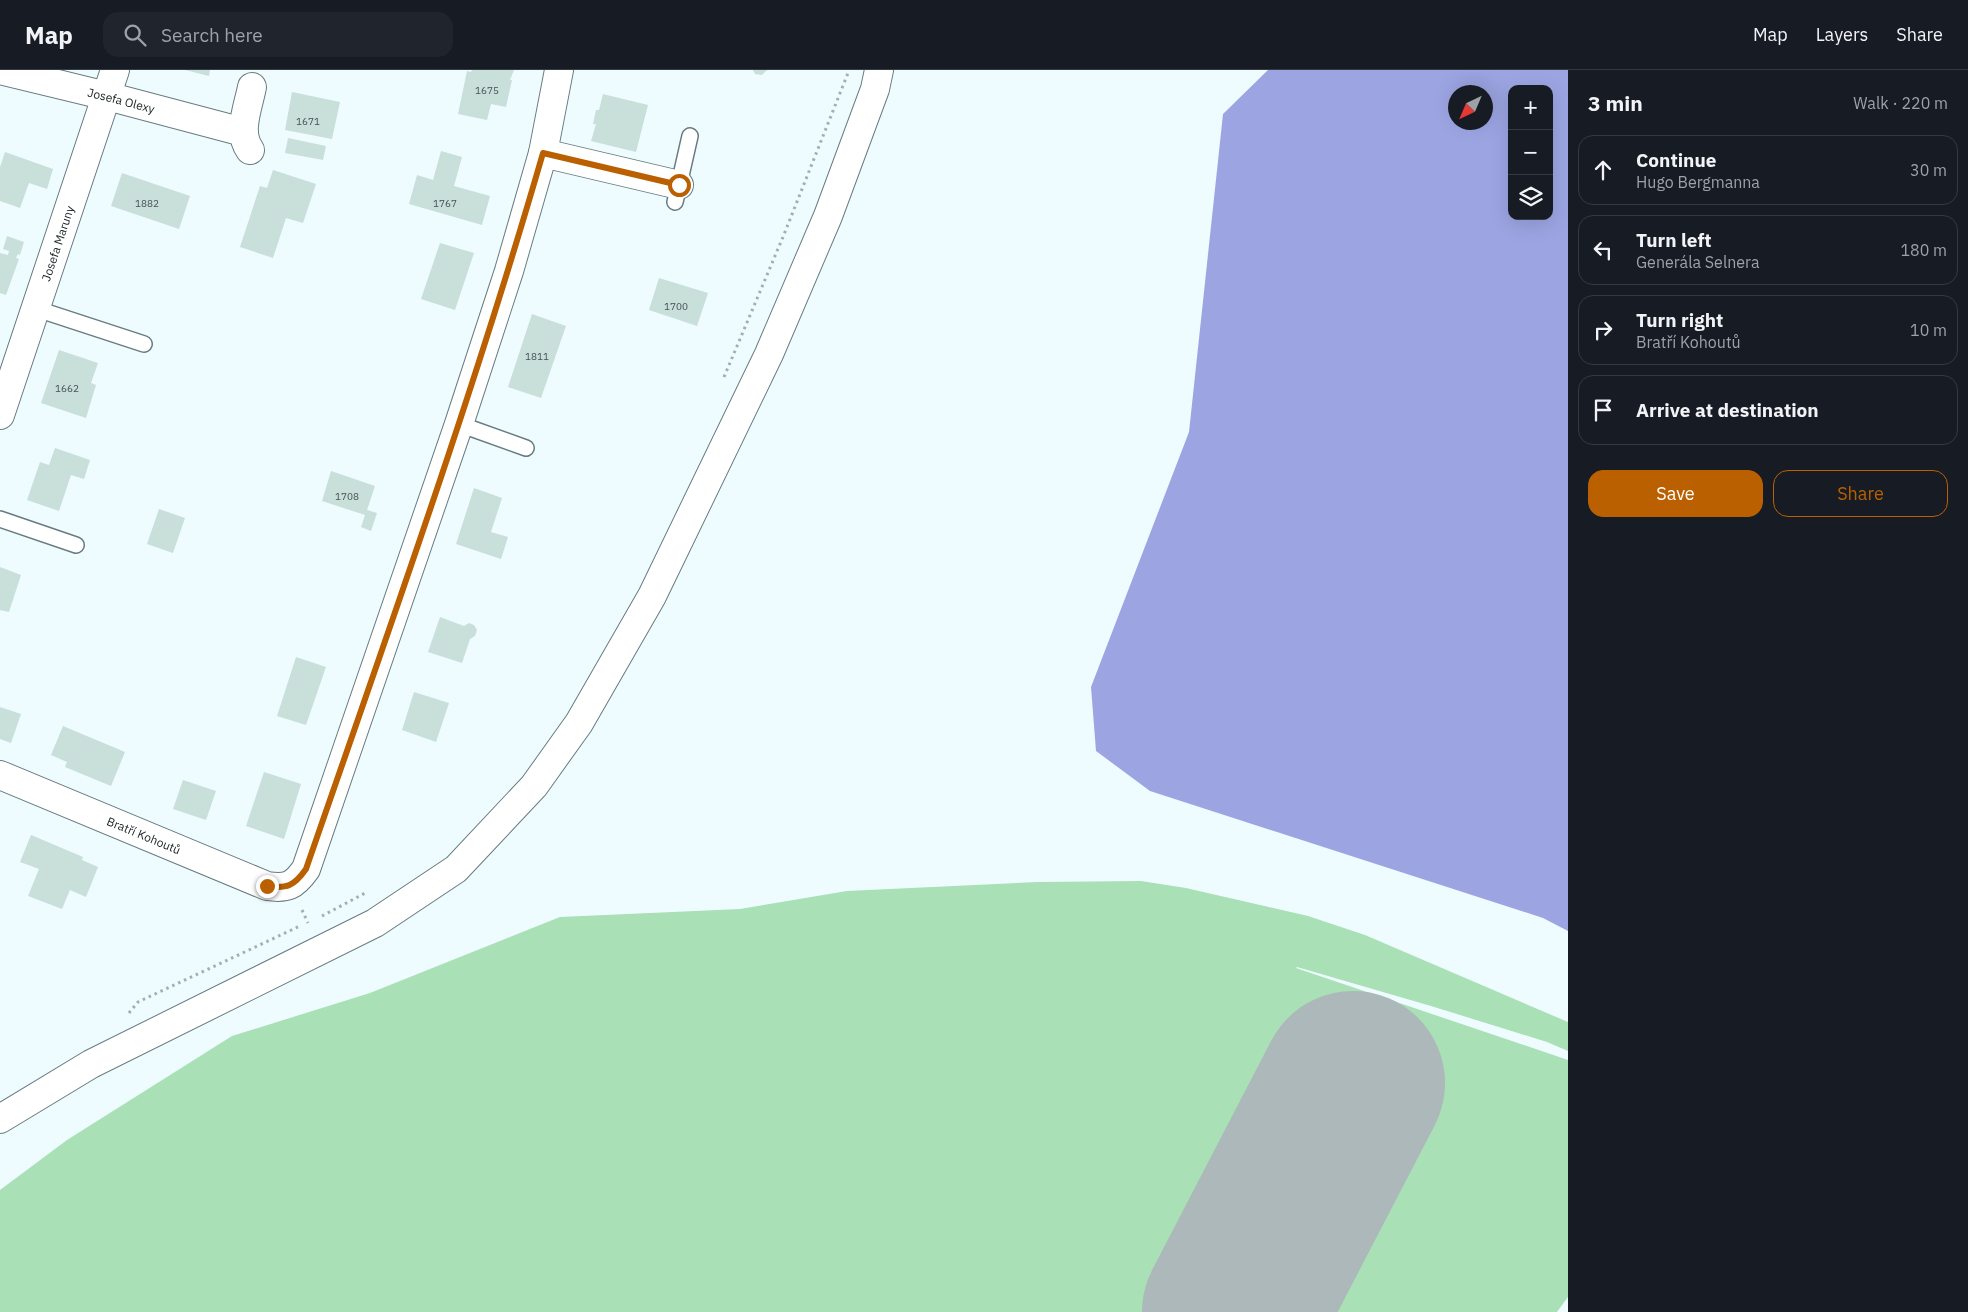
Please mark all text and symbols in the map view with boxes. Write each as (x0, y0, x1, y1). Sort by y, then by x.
search box (103, 12, 453, 57)
text: Map (25, 19, 73, 51)
icon: search (121, 21, 149, 49)
text: Search here (161, 23, 263, 47)
text: Map (1753, 23, 1788, 46)
text: Layers (1816, 23, 1868, 46)
text: Share (1896, 23, 1943, 46)
street label: Josefa Olexy (86, 84, 157, 116)
house number: 1675 (475, 84, 499, 97)
north arrow (1448, 85, 1493, 130)
map controls (1508, 85, 1553, 220)
button: + (1508, 85, 1553, 130)
text: 3 min (1588, 89, 1643, 117)
text: Walk · 220 m (1853, 93, 1948, 113)
house number: 1671 (296, 115, 320, 128)
button: − (1508, 130, 1553, 175)
text: Continue (1636, 148, 1716, 172)
icon: ahead (1589, 156, 1617, 184)
text: 30 m (1910, 160, 1947, 180)
text: Hugo Bergmanna (1636, 172, 1760, 192)
route start (668, 174, 691, 197)
button: layers (1508, 175, 1553, 220)
house number: 1882 (135, 197, 159, 210)
house number: 1767 (433, 197, 457, 210)
street label: Josefa Maruny (38, 204, 77, 283)
text: Turn left (1636, 228, 1712, 252)
icon: left (1589, 236, 1617, 264)
text: 180 m (1900, 240, 1947, 260)
text: Generála Selnera (1636, 252, 1759, 272)
house number: 1700 (664, 300, 688, 313)
text: Turn right (1636, 308, 1723, 332)
icon: right (1589, 316, 1617, 344)
text: 10 m (1910, 320, 1947, 340)
text: Bratří Kohoutů (1636, 332, 1741, 352)
house number: 1811 (525, 350, 549, 363)
house number: 1662 (55, 382, 79, 395)
icon: arrive (1589, 396, 1617, 424)
text: Arrive at destination (1636, 398, 1819, 422)
button: Save (1588, 470, 1763, 517)
button: Share (1773, 470, 1948, 517)
house number: 1708 (335, 490, 359, 503)
street label: Bratří Kohoutů (105, 813, 183, 857)
route end (256, 875, 279, 898)

